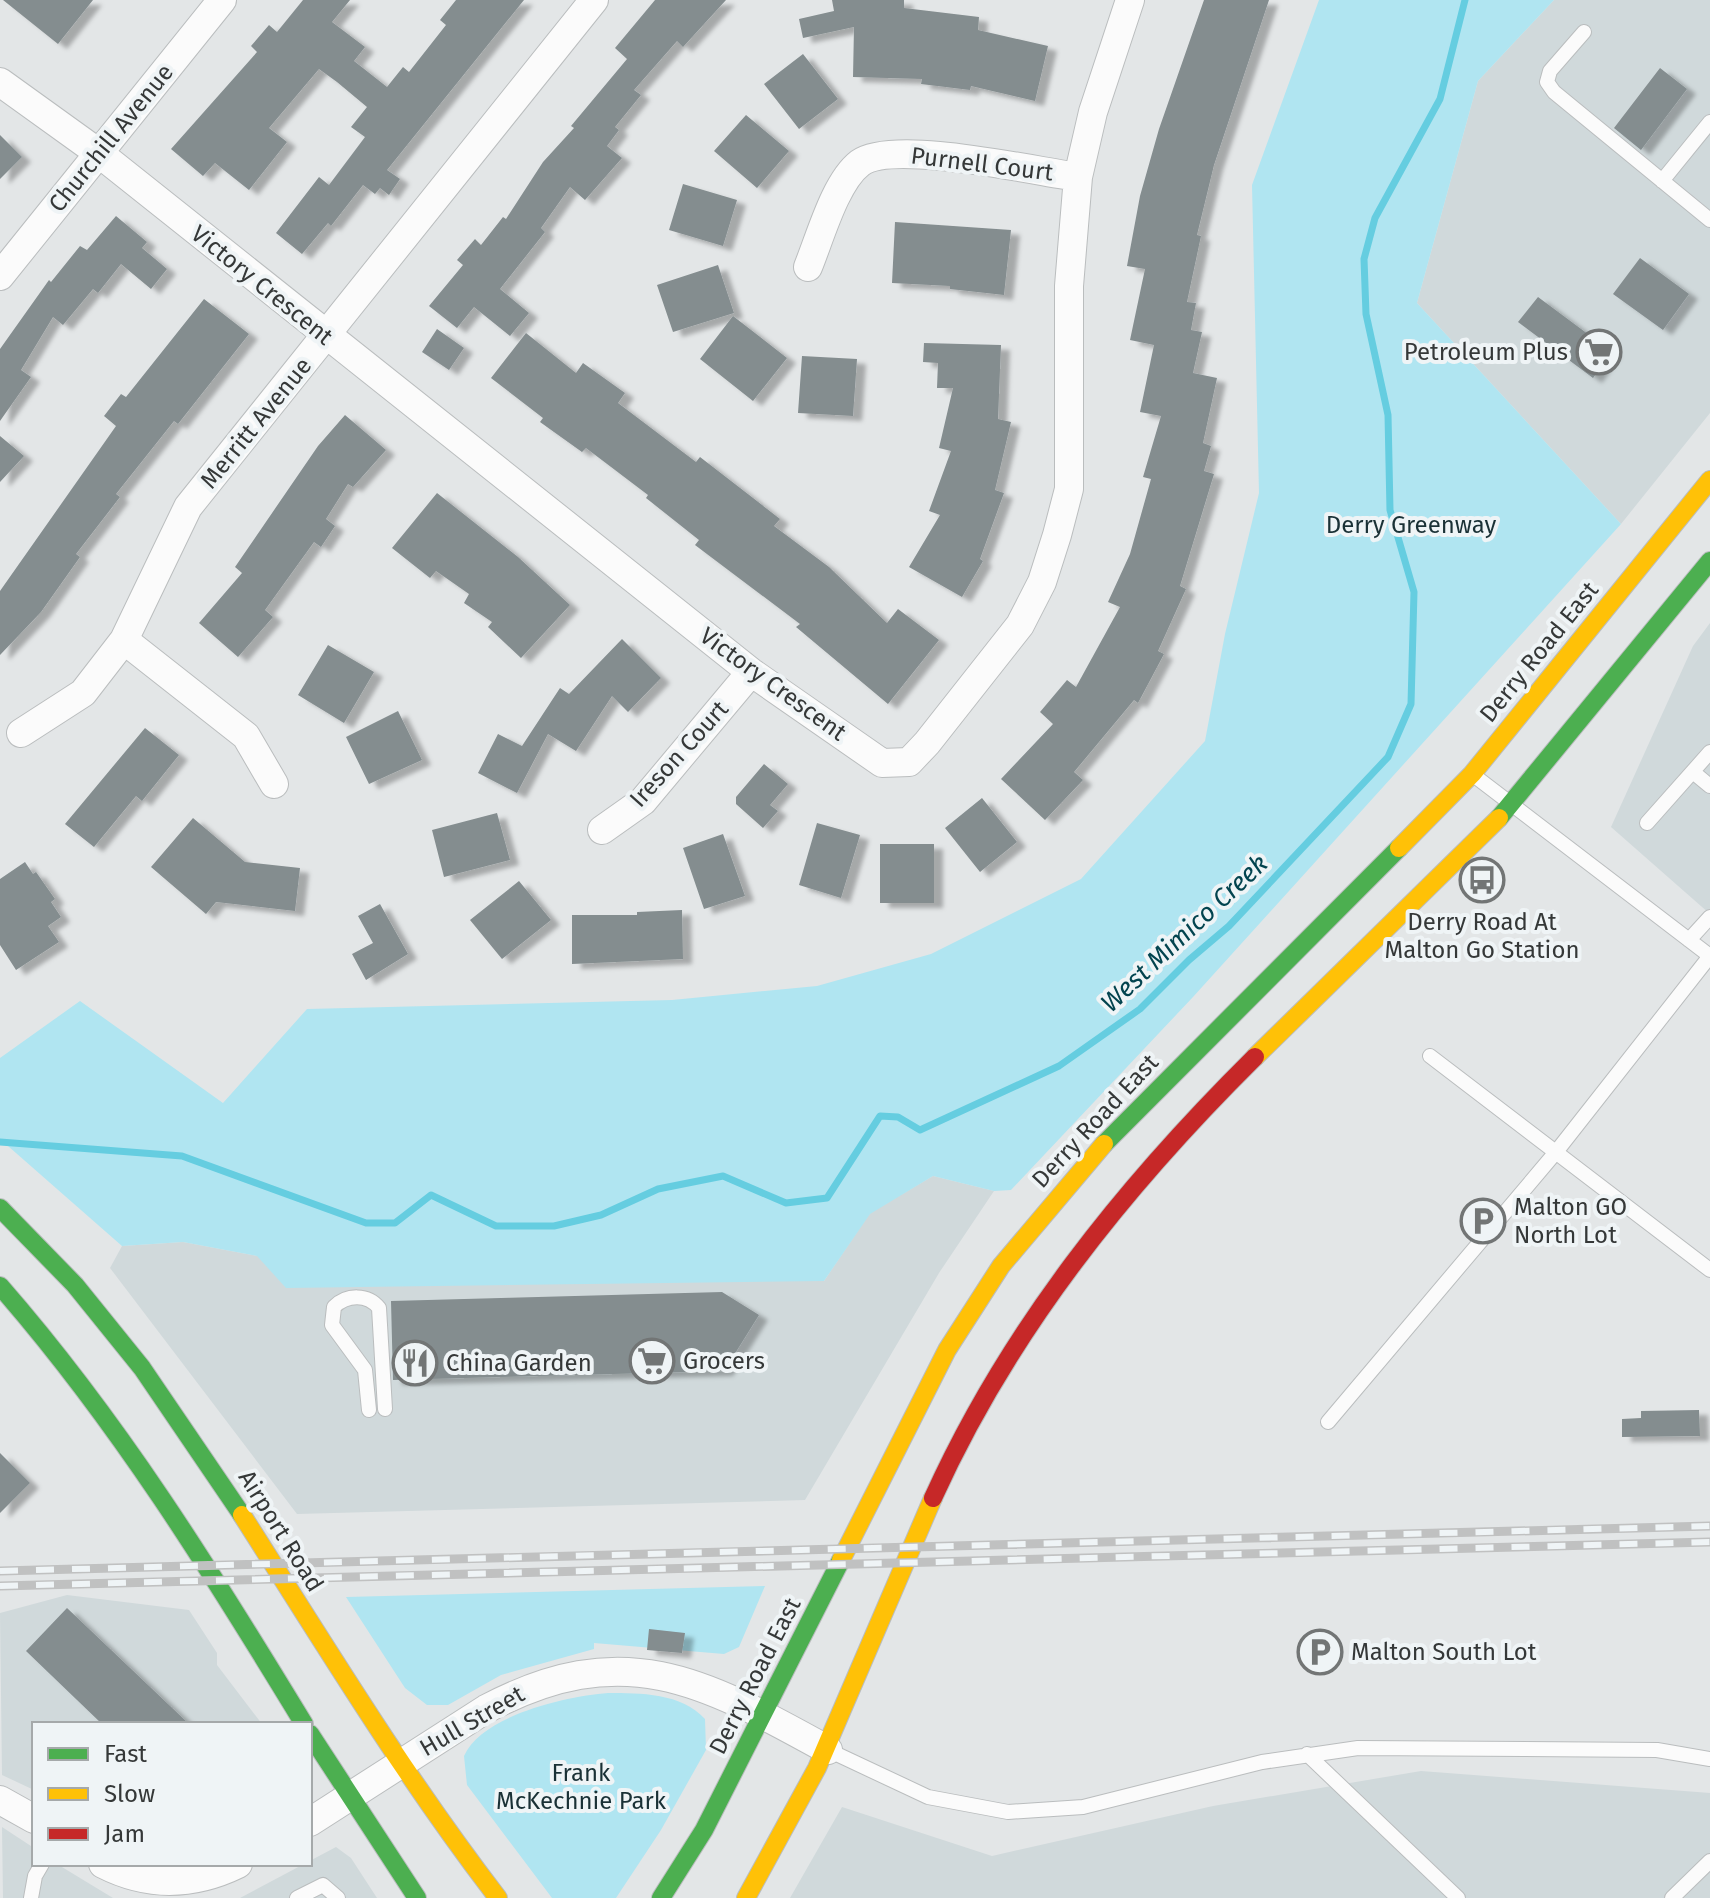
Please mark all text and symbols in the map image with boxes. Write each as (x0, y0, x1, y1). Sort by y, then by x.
street label: Churchill Avenue (43, 58, 179, 218)
street label: Purnell Court (909, 141, 1055, 187)
street label: Victory Crescent (186, 219, 339, 351)
supermarket icon: Petroleum Plus (1575, 328, 1623, 376)
place label: Petroleum Plus (1404, 338, 1568, 366)
street label: Merritt Avenue (195, 352, 317, 494)
park label: Derry Greenway (1326, 511, 1496, 539)
street label: Derry Road East (1474, 576, 1604, 728)
street label: Victory Crescent (694, 622, 852, 747)
street label: Ireson Court (624, 695, 734, 813)
water label: West Mimico Creek (1095, 848, 1274, 1019)
bus stop icon: Derry Road At Malton Go Station (1458, 856, 1506, 904)
place label: Derry Road At Malton Go Station (1385, 908, 1579, 964)
street label: Derry Road East (1026, 1048, 1164, 1194)
place label: Malton GO North Lot (1514, 1193, 1627, 1249)
parking icon: Malton GO North Lot (1459, 1197, 1507, 1245)
supermarket icon: Grocers (628, 1337, 676, 1385)
restaurant icon: China Garden (391, 1339, 439, 1387)
place label: Grocers (683, 1347, 765, 1375)
place label: China Garden (446, 1349, 592, 1377)
street label: Airport Road (233, 1465, 329, 1597)
street label: Derry Road East (703, 1593, 807, 1759)
parking icon: Malton South Lot (1296, 1628, 1344, 1676)
place label: Malton South Lot (1351, 1638, 1537, 1666)
street label: Hull Street (415, 1680, 529, 1762)
legend (32, 1722, 312, 1866)
text: Fast (104, 1740, 147, 1768)
park label: Frank McKechnie Park (496, 1759, 667, 1815)
text: Slow (104, 1780, 155, 1808)
text: Jam (104, 1820, 145, 1848)

